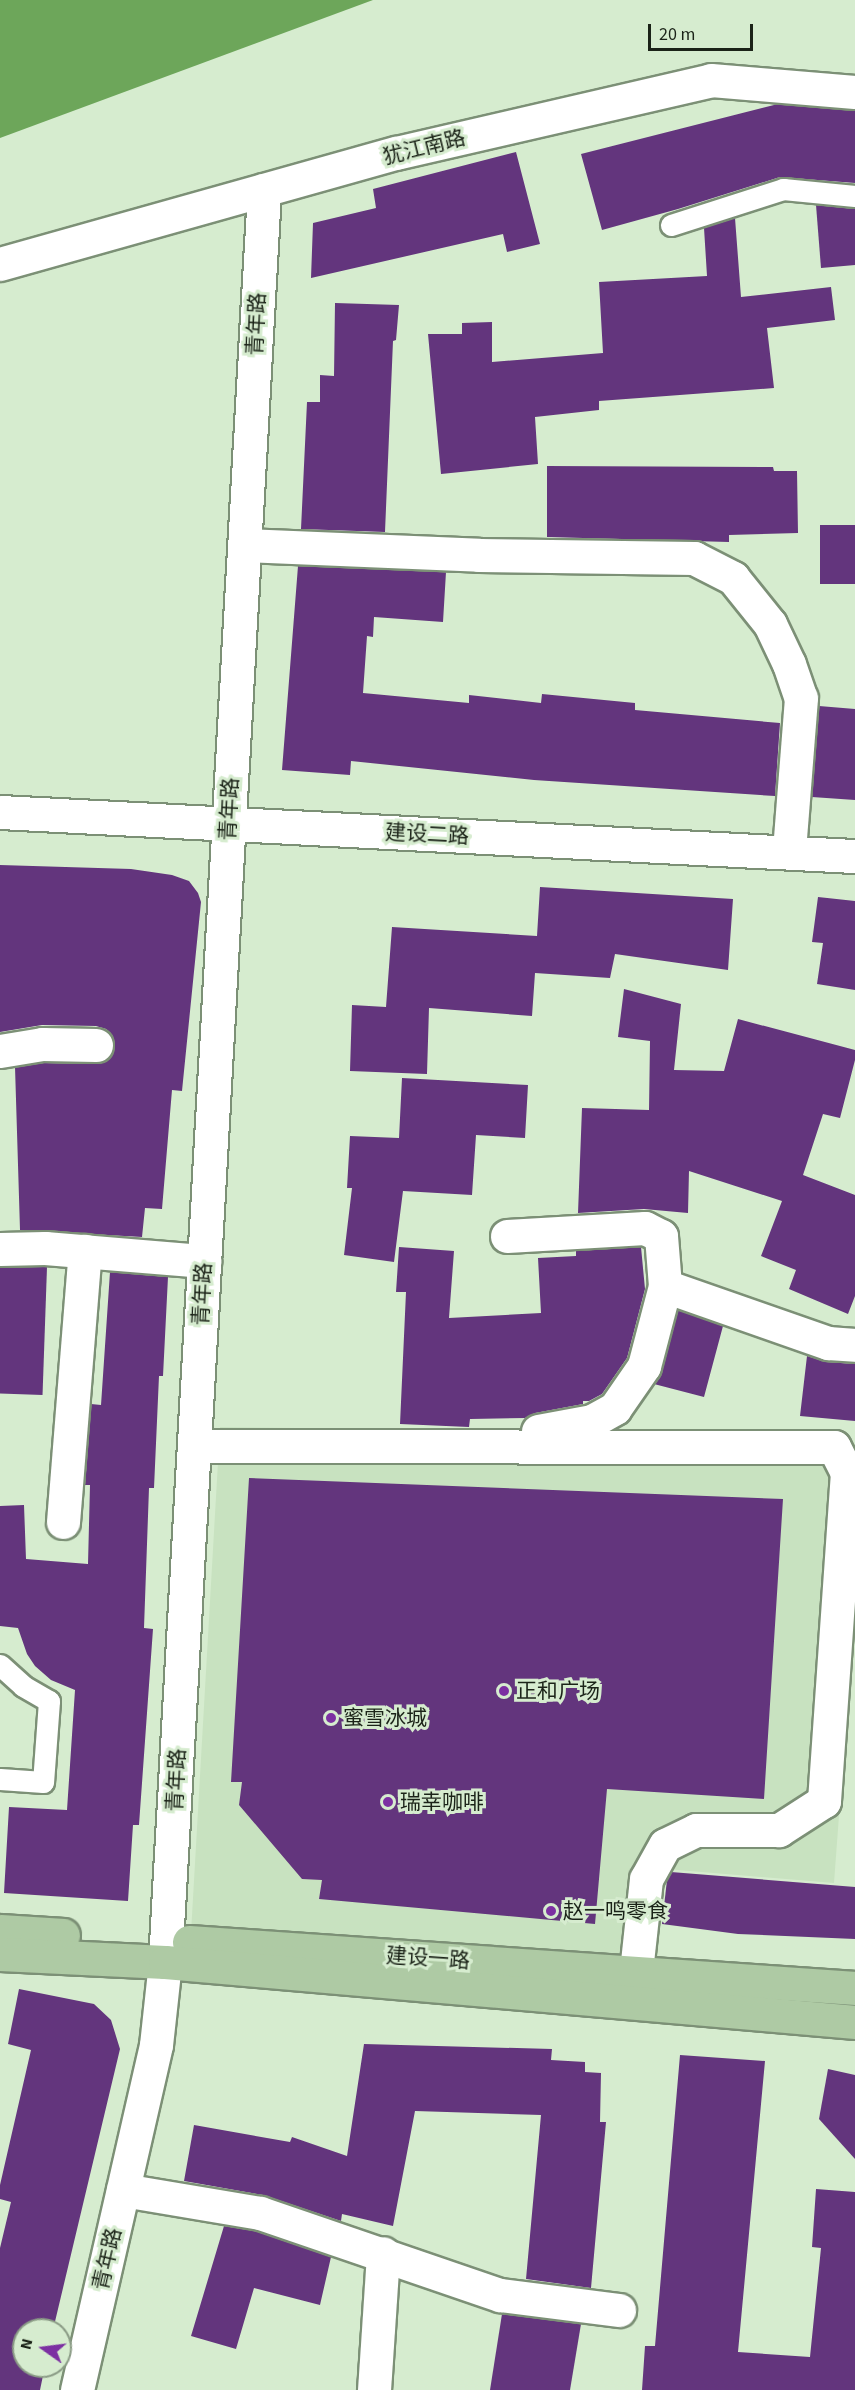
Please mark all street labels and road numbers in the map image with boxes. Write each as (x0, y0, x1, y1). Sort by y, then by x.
street label: 犹江南路 (380, 125, 468, 169)
street label: 青年路 (242, 292, 270, 356)
street label: 青年路 (215, 777, 243, 841)
street label: 建设二路 (384, 819, 470, 849)
street label: 青年路 (188, 1262, 216, 1326)
street label: 青年路 (162, 1748, 190, 1812)
street label: 建设一路 (385, 1943, 471, 1973)
street label: 青年路 (88, 2225, 126, 2293)

